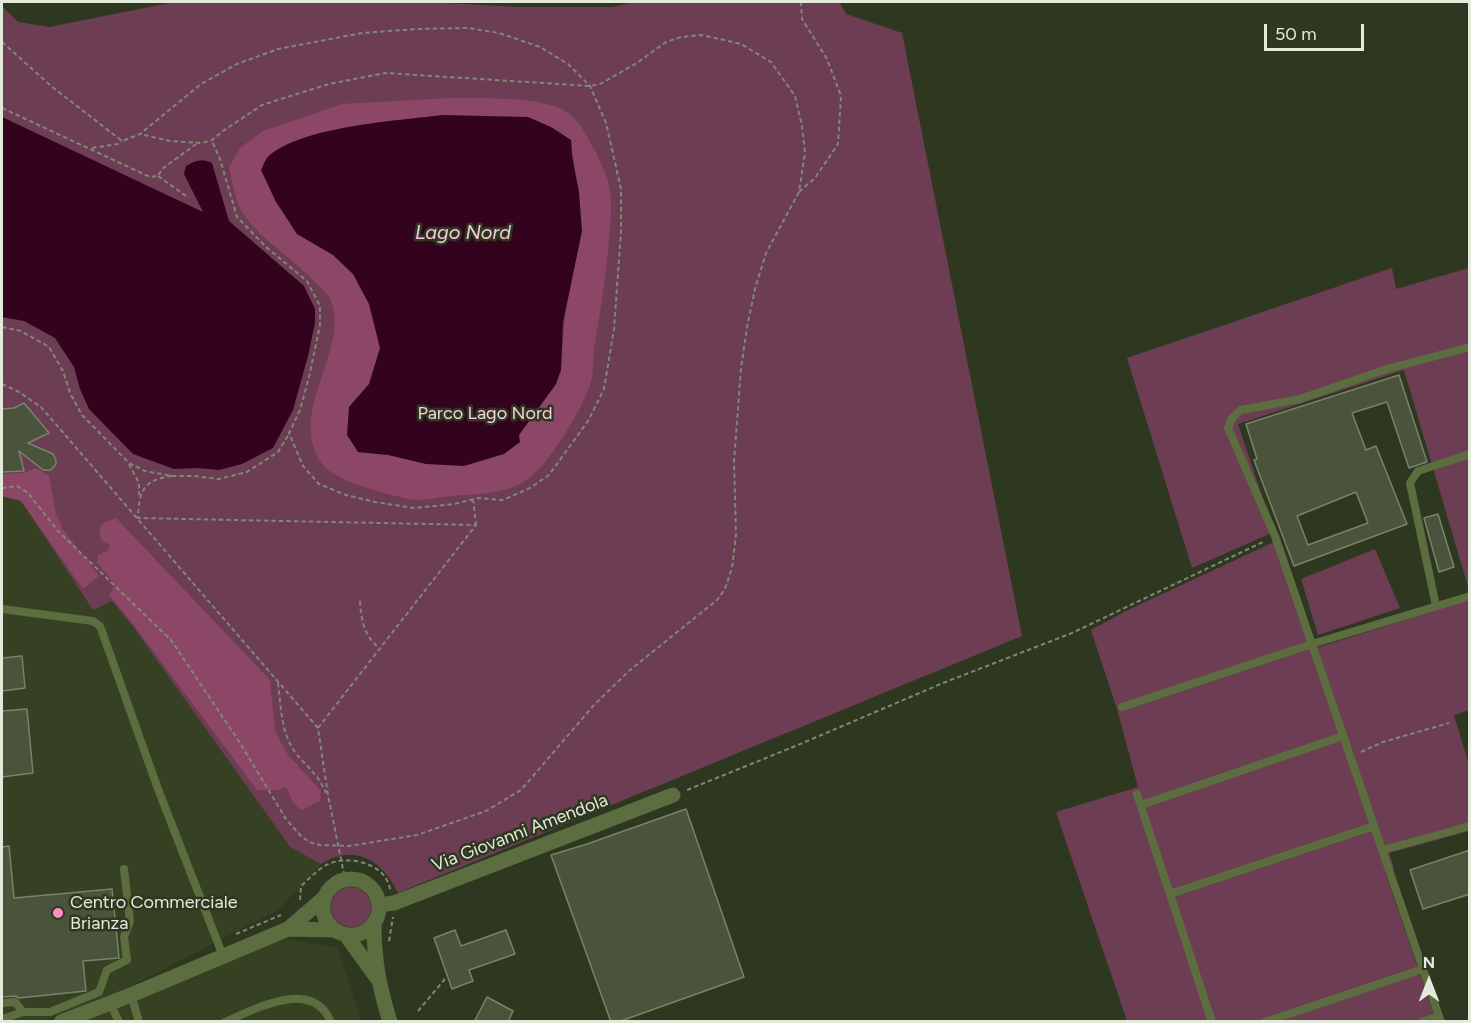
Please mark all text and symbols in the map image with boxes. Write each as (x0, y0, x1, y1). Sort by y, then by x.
scale bar (1267, 12, 1368, 50)
text: 50 m (1275, 23, 1317, 45)
water label: Lago Nord (415, 221, 511, 245)
park label: Parco Lago Nord (417, 403, 553, 425)
street label: Via Giovanni Amendola (429, 789, 611, 877)
place label: Centro Commerciale Brianza (70, 892, 237, 934)
marker: Centro Commerciale Brianza (51, 906, 65, 920)
north arrow (1399, 951, 1459, 1011)
text: N (1423, 953, 1435, 972)

